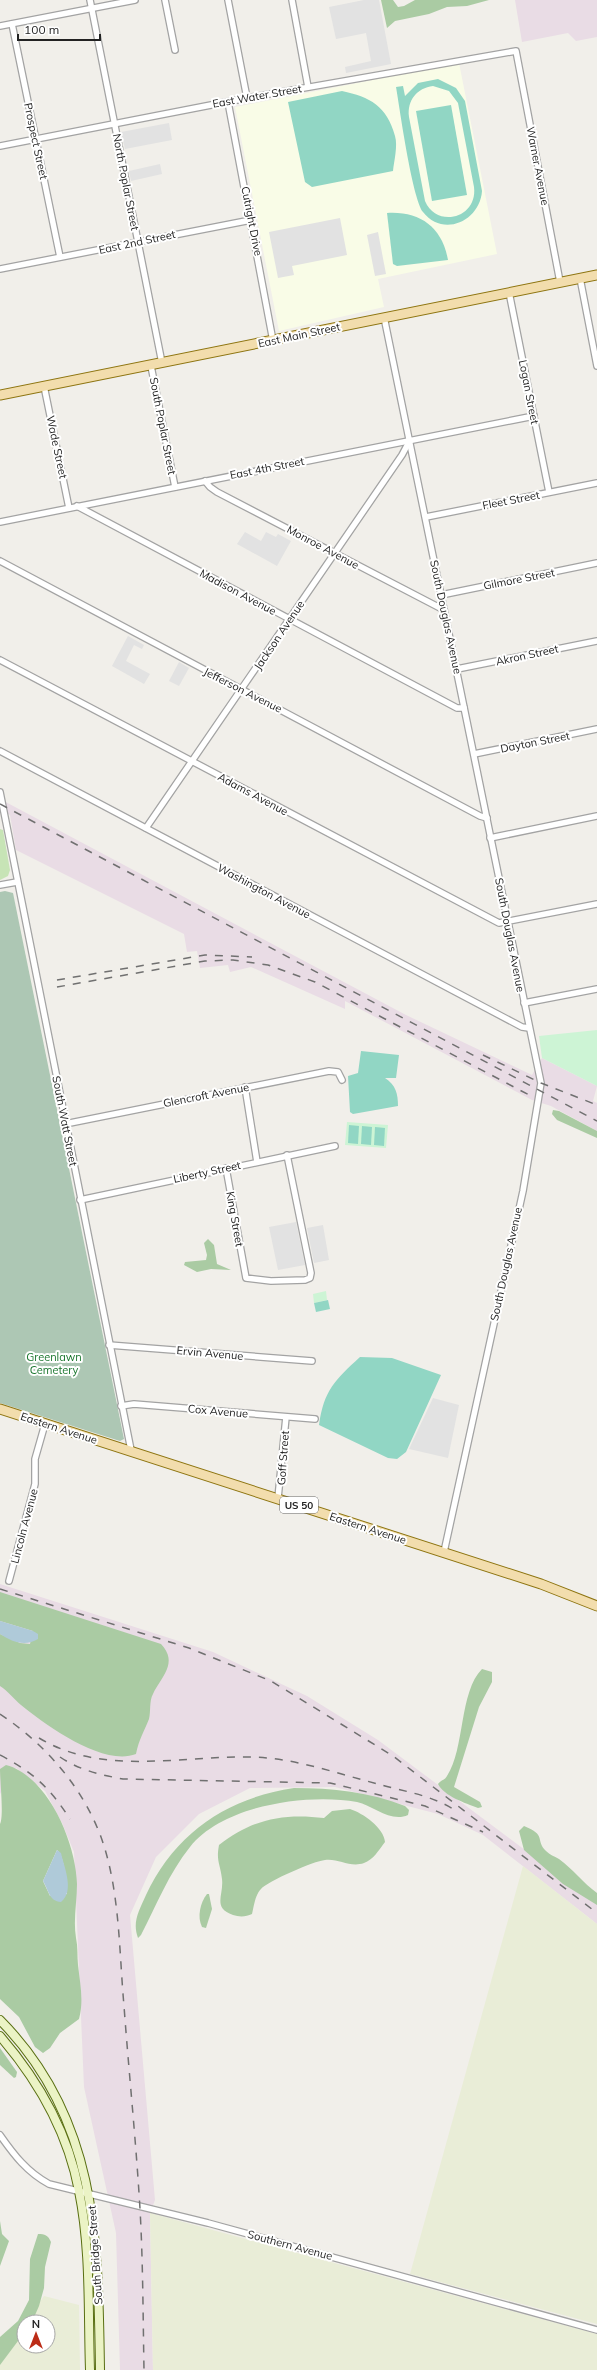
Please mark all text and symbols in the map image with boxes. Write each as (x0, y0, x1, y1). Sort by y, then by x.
scale bar (18, 16, 100, 42)
text: 100 m (24, 22, 59, 37)
street label: East Water Street (211, 81, 303, 111)
street label: Prospect Street (21, 101, 51, 181)
street label: Warner Avenue (524, 125, 552, 207)
street label: North Poplar Street (110, 132, 142, 232)
street label: Cutright Drive (238, 185, 266, 257)
street label: East 2nd Street (97, 227, 177, 257)
street label: East Main Street (257, 319, 341, 351)
street label: Logan Street (516, 359, 542, 425)
street label: South Poplar Street (147, 376, 179, 476)
street label: Wade Street (43, 414, 71, 480)
street label: East 4th Street (229, 454, 305, 482)
street label: Fleet Street (481, 488, 541, 512)
street label: Monroe Avenue (285, 522, 361, 572)
street label: South Douglas Avenue (427, 559, 465, 675)
street label: Gilmore Street (482, 565, 556, 593)
street label: Madison Avenue (197, 566, 279, 618)
street label: Jackson Avenue (251, 598, 307, 672)
street label: Akron Street (494, 642, 560, 668)
street label: Jefferson Avenue (202, 664, 284, 716)
street label: Dayton Street (499, 728, 571, 756)
street label: Adams Avenue (215, 770, 291, 818)
street label: Washington Avenue (215, 861, 313, 921)
street label: South Douglas Avenue (492, 877, 528, 993)
street label: South Watt Street (49, 1075, 81, 1167)
street label: Glencroft Avenue (162, 1080, 250, 1110)
street label: Liberty Street (172, 1158, 242, 1186)
street label: King Street (223, 1190, 247, 1248)
street label: South Douglas Avenue (487, 1206, 525, 1322)
street label: Ervin Avenue (176, 1343, 244, 1363)
park label: Greenlawn Cemetery (26, 1350, 82, 1377)
street label: Cox Avenue (187, 1401, 249, 1421)
street label: Eastern Avenue (19, 1409, 99, 1447)
street label: Goff Street (274, 1430, 292, 1486)
street label: Lincoln Avenue (7, 1487, 41, 1565)
road number: US 50 (280, 1497, 318, 1513)
street label: Eastern Avenue (328, 1509, 408, 1547)
street label: South Bridge Street (85, 2205, 105, 2305)
street label: Southern Avenue (246, 2227, 334, 2263)
north arrow (16, 2314, 56, 2354)
text: N (32, 2317, 40, 2331)

